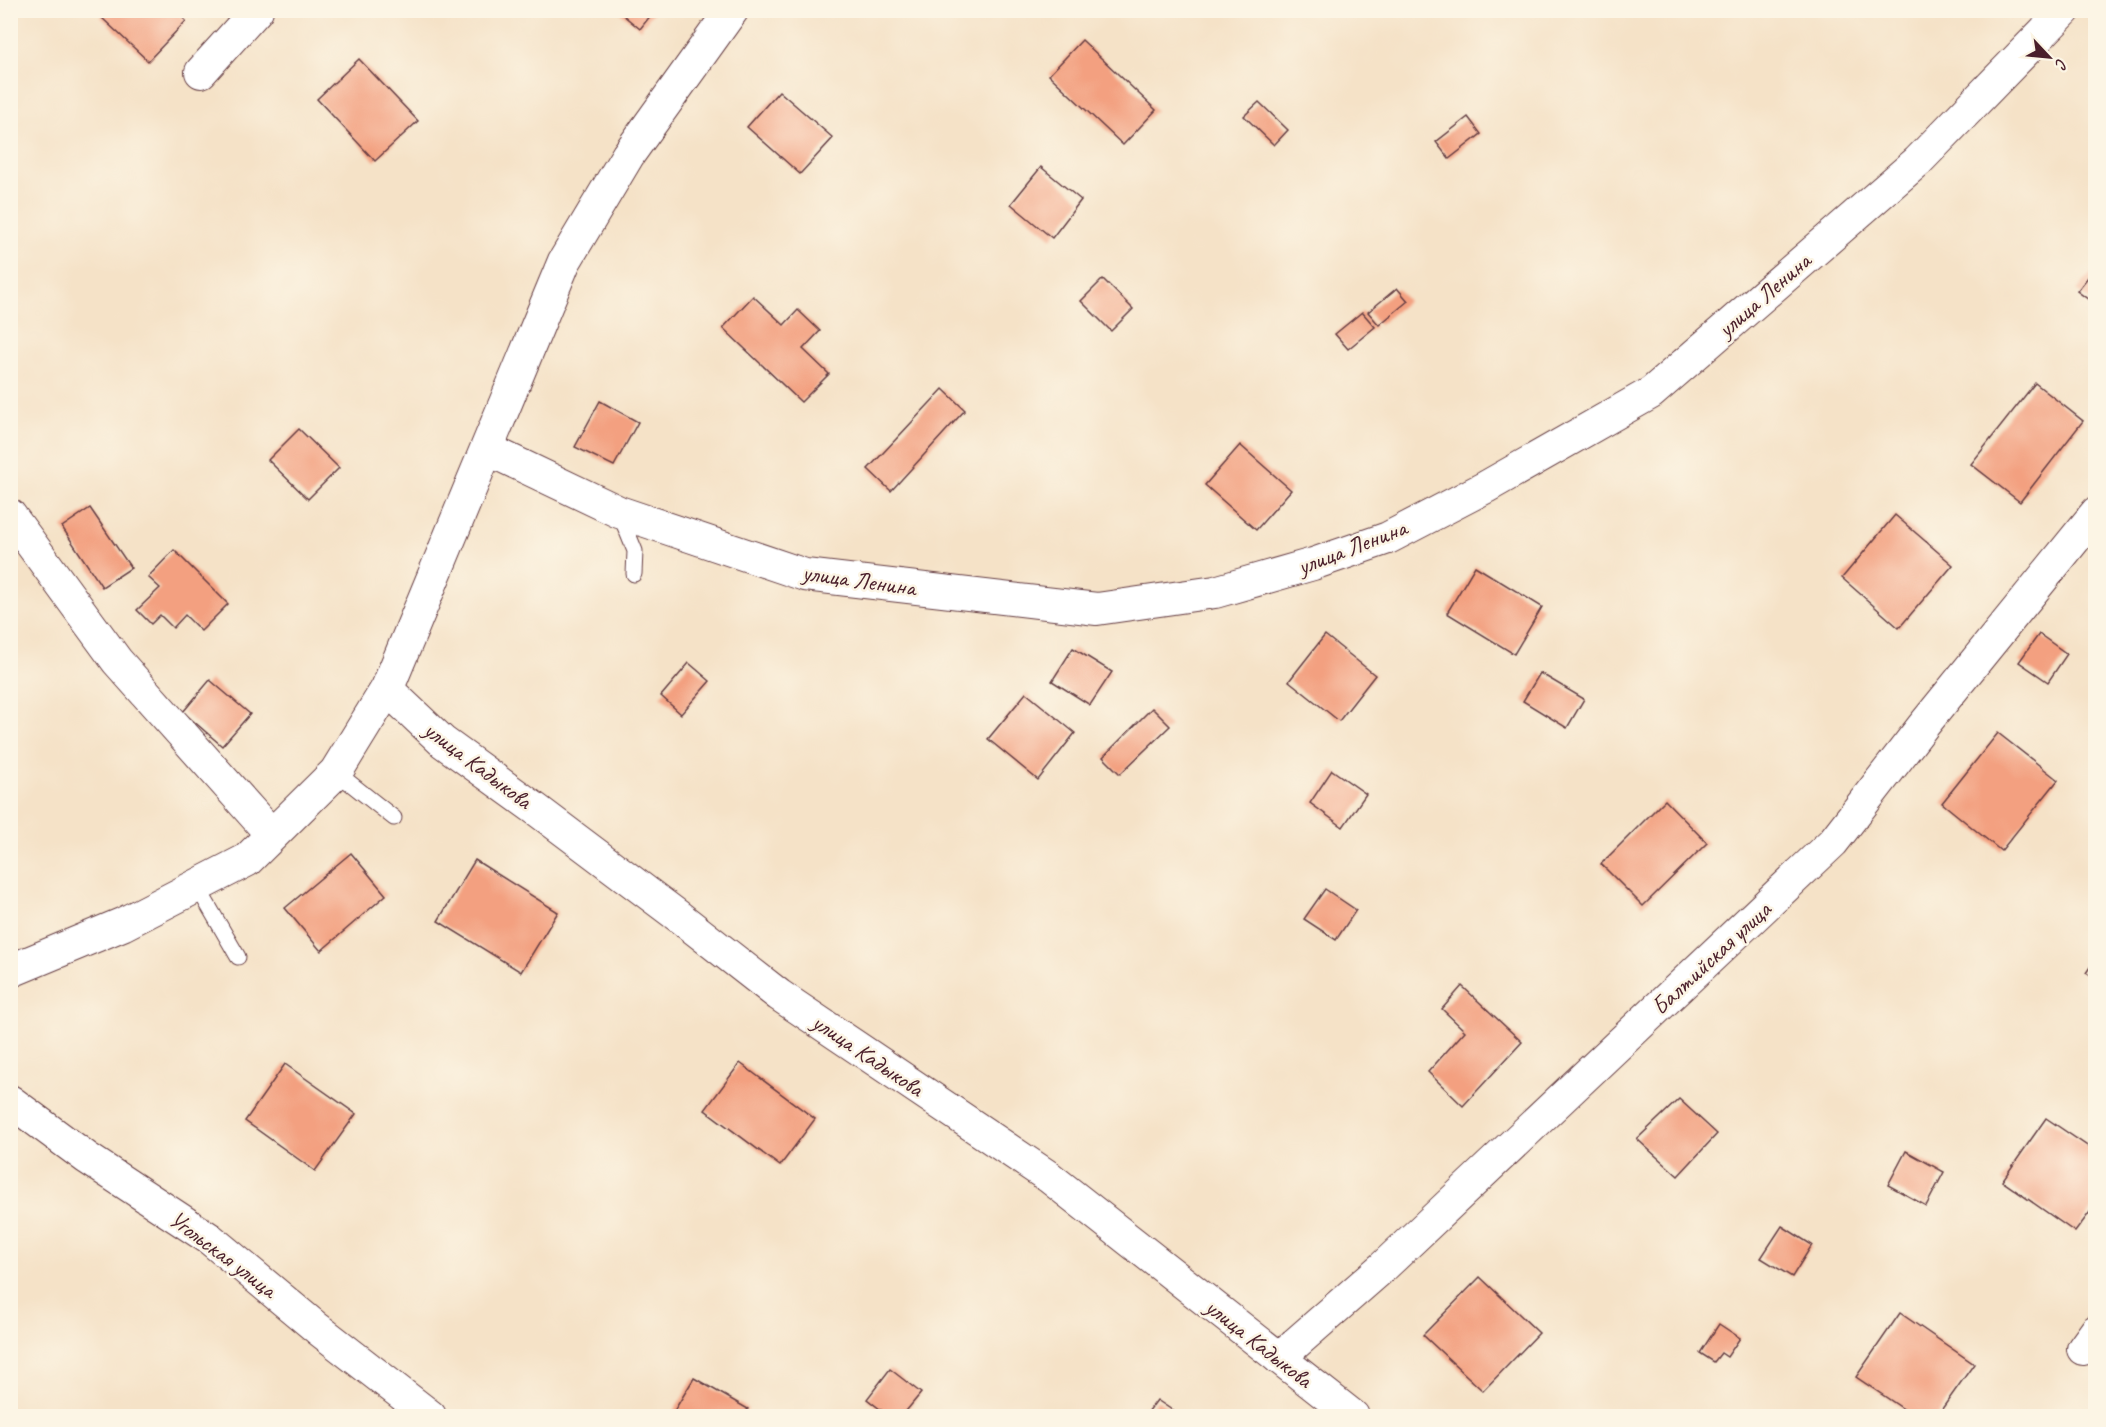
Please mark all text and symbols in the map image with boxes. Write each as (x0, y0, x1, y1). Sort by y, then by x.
north arrow (2019, 27, 2079, 87)
text: С (2050, 55, 2072, 73)
street label: улица Ленина (1710, 245, 1819, 345)
street label: улица Ленина (1292, 512, 1413, 582)
street label: улица Ленина (798, 557, 920, 603)
street label: улица Кадыкова (416, 713, 539, 816)
street label: Балтийская улица (1645, 894, 1778, 1021)
street label: улица Кадыкова (805, 1006, 930, 1104)
street label: Угольская улица (163, 1204, 284, 1305)
street label: улица Кадыкова (1198, 1291, 1320, 1395)

